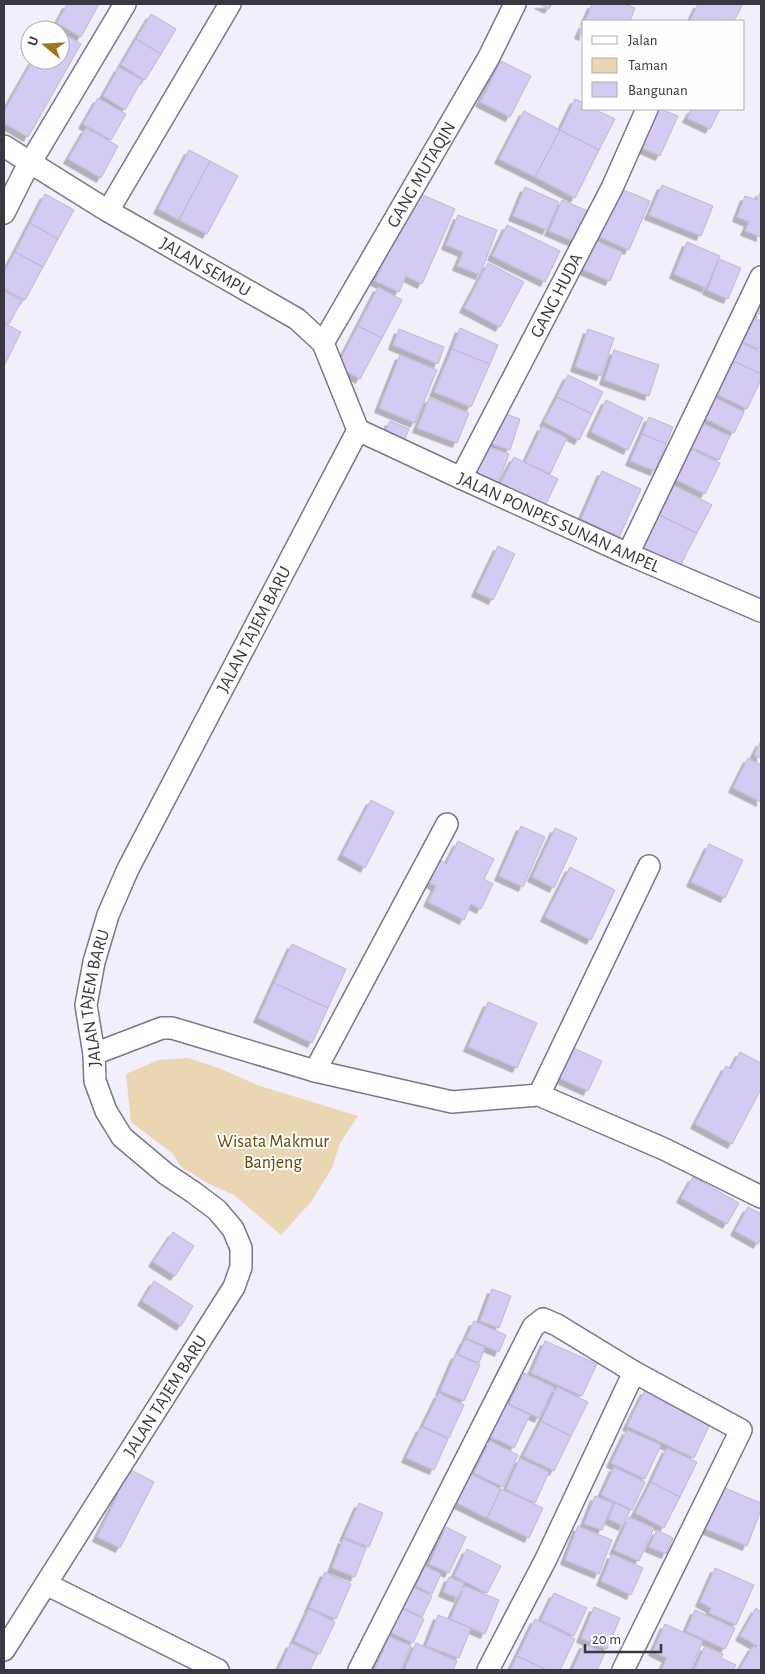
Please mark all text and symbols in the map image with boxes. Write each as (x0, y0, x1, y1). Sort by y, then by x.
north arrow (20, 20, 70, 70)
legend (582, 20, 745, 110)
text: Jalan (628, 33, 658, 48)
text: U (26, 35, 42, 48)
text: Taman (628, 58, 668, 73)
text: Bangunan (628, 83, 688, 98)
street label: GANG MUTAQIN (384, 119, 459, 231)
street label: JALAN SEMPU (157, 235, 253, 301)
street label: GANG HUDA (528, 250, 587, 341)
street label: JALAN PONPES SUNAN AMPEL (455, 470, 663, 577)
street label: JALAN TAJEM BARU (214, 564, 295, 696)
street label: JALAN TAJEM BARU (77, 927, 113, 1067)
park label: Wisata Makmur Banjeng (217, 1133, 329, 1172)
street label: JALAN TAJEM BARU (121, 1332, 211, 1460)
scale bar (585, 1622, 661, 1654)
text: 20 m (592, 1632, 621, 1647)

